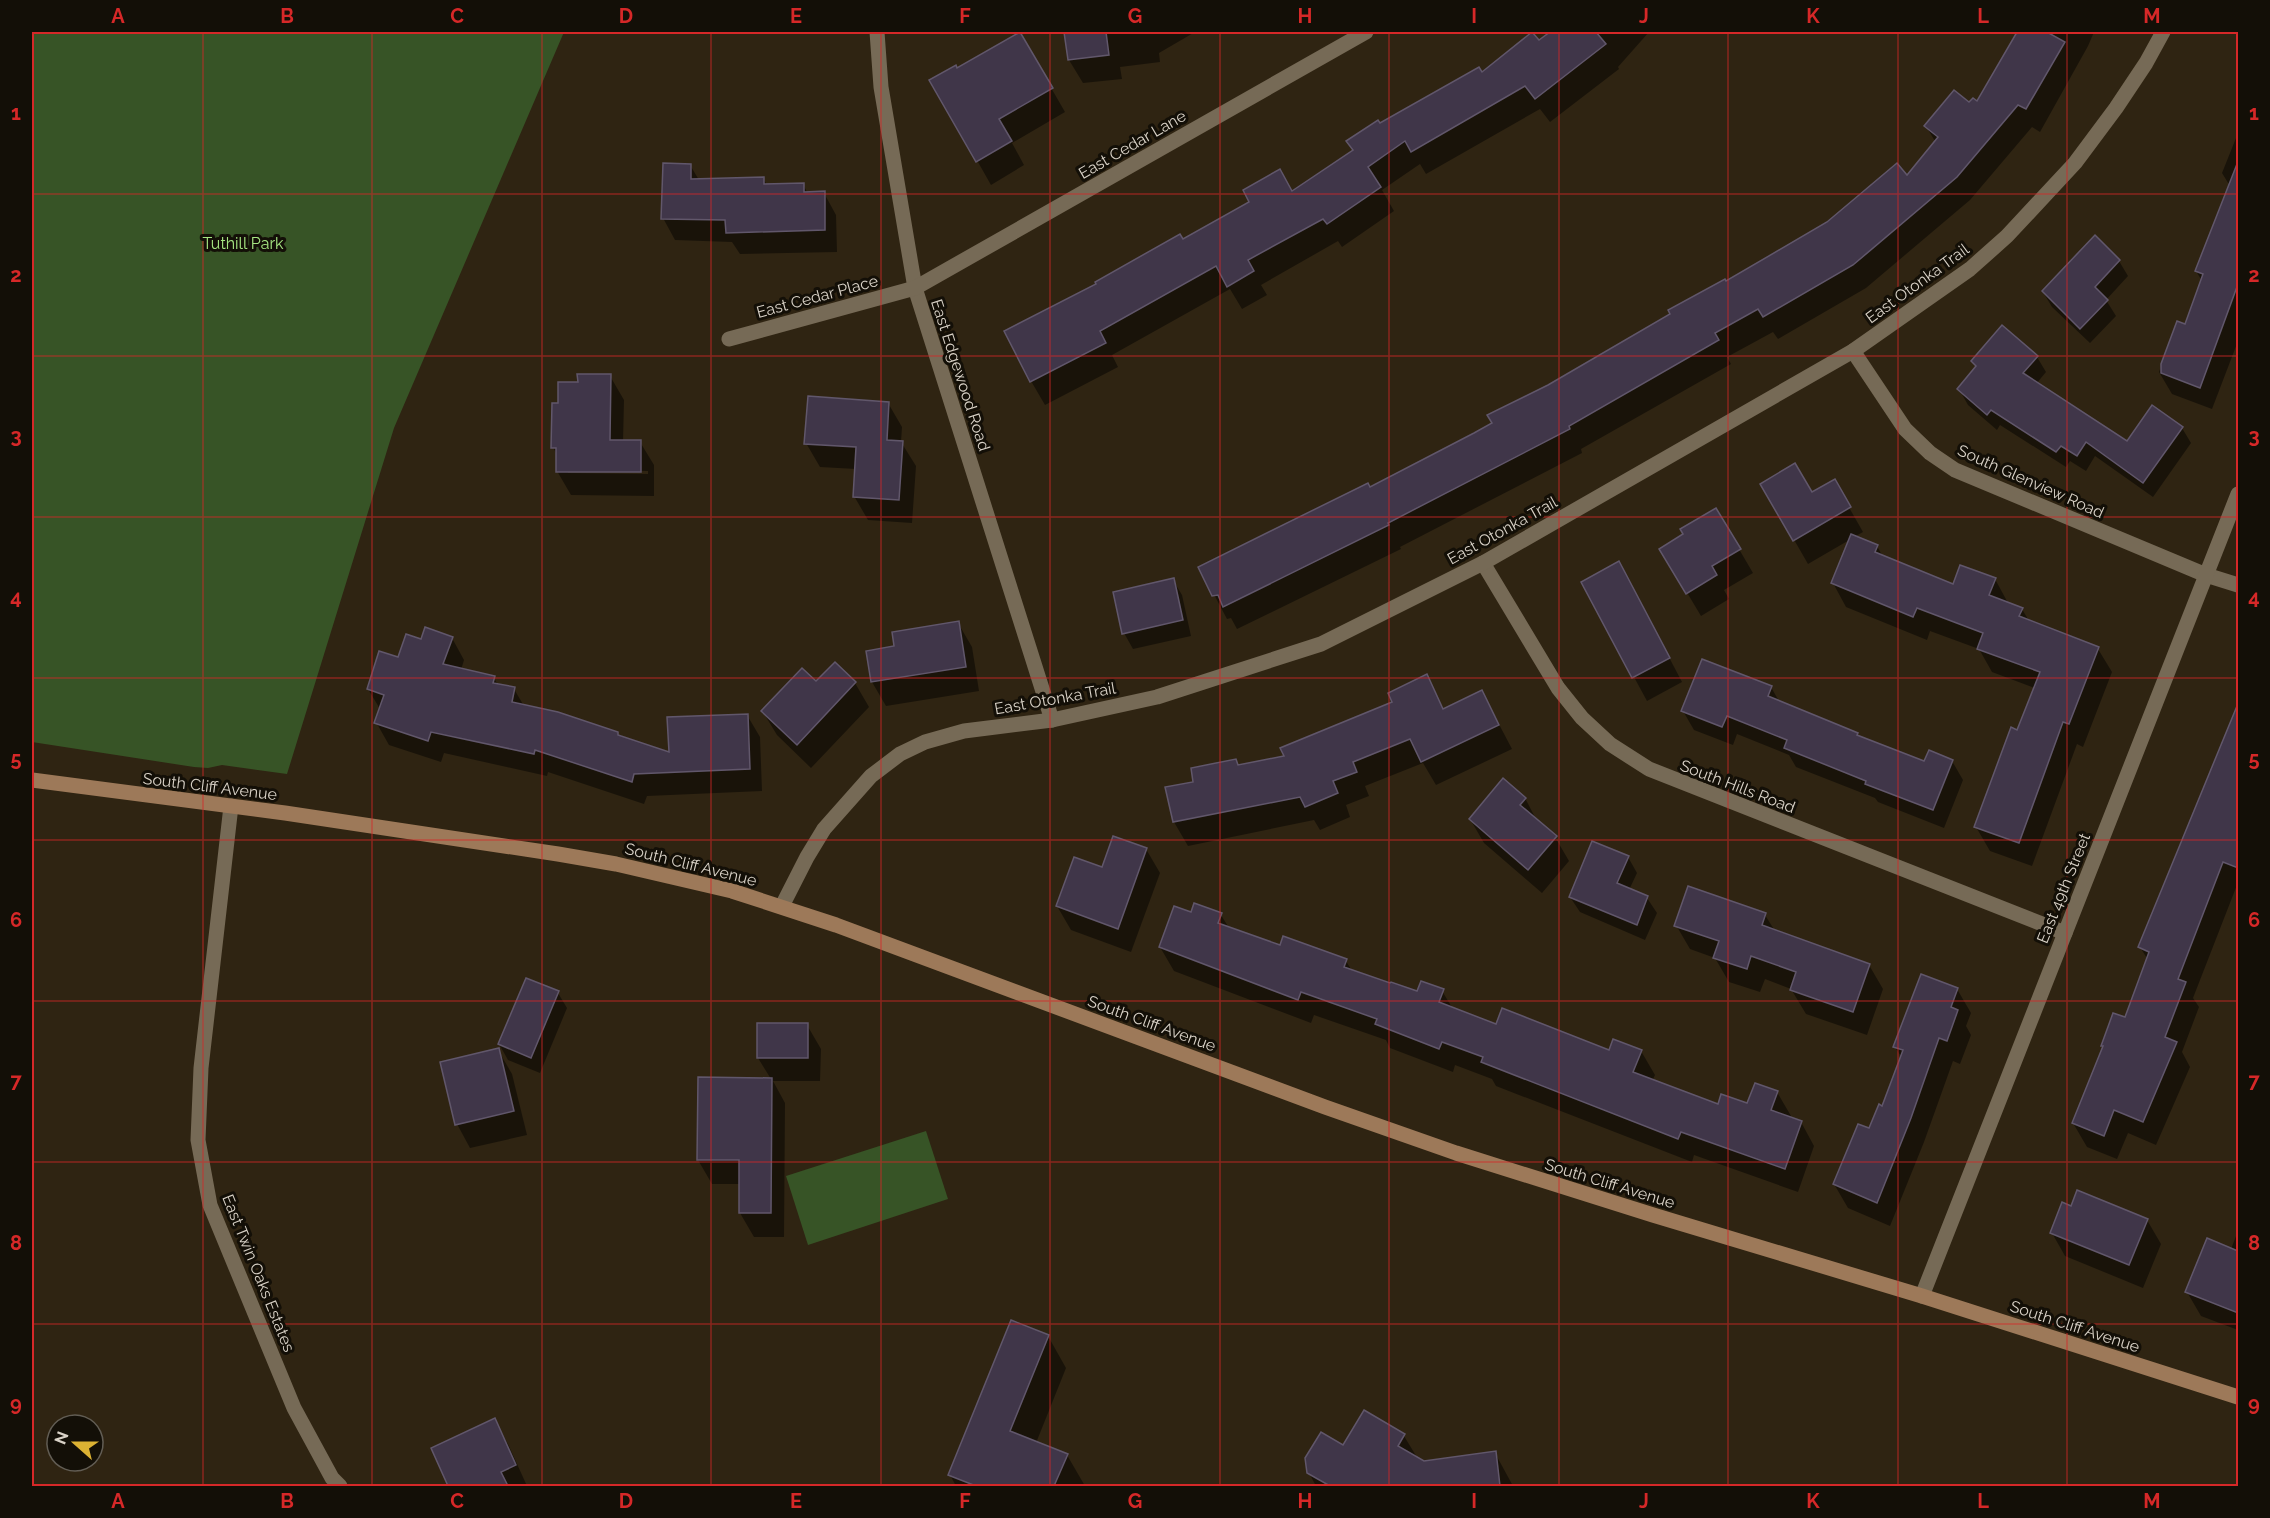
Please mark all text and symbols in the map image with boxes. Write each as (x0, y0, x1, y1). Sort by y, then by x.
text: A (111, 4, 125, 28)
text: B (280, 4, 294, 28)
text: C (450, 4, 464, 28)
text: D (619, 4, 633, 28)
text: E (790, 4, 802, 28)
text: F (959, 4, 971, 28)
text: G (1128, 4, 1142, 28)
text: H (1298, 4, 1312, 28)
text: I (1471, 4, 1477, 28)
text: J (1639, 4, 1649, 28)
text: K (1806, 4, 1820, 28)
text: L (1977, 4, 1989, 28)
text: M (2143, 4, 2161, 28)
text: 1 (11, 101, 21, 125)
text: 1 (2249, 101, 2259, 125)
street label: East Cedar Lane (1075, 106, 1189, 183)
park label: Tuthill Park (202, 234, 284, 253)
street label: East Otonka Trail (1862, 239, 1973, 327)
text: 2 (10, 263, 22, 287)
text: 2 (2248, 263, 2260, 287)
street label: East Cedar Place (754, 271, 880, 322)
street label: East Edgewood Road (927, 297, 994, 453)
text: 3 (10, 424, 22, 448)
text: 3 (2248, 424, 2260, 448)
street label: South Glenview Road (1955, 441, 2107, 522)
street label: East Otonka Trail (1444, 492, 1561, 569)
text: 4 (10, 585, 22, 609)
text: 4 (2248, 585, 2260, 609)
street label: East Otonka Trail (993, 678, 1118, 719)
text: 5 (10, 747, 22, 771)
text: 5 (2248, 747, 2260, 771)
street label: South Hills Road (1678, 756, 1798, 817)
street label: South Cliff Avenue (142, 769, 278, 804)
street label: East 49th Street (2033, 830, 2094, 946)
street label: South Cliff Avenue (623, 839, 759, 890)
text: 6 (10, 908, 22, 932)
text: 6 (2248, 908, 2260, 932)
street label: South Cliff Avenue (1085, 991, 1219, 1055)
text: 7 (10, 1069, 22, 1093)
text: 7 (2248, 1069, 2260, 1093)
street label: South Cliff Avenue (1543, 1155, 1677, 1212)
street label: East Twin Oaks Estates (218, 1192, 299, 1355)
text: 8 (10, 1231, 22, 1255)
text: 8 (2248, 1231, 2260, 1255)
street label: South Cliff Avenue (2008, 1297, 2142, 1356)
text: 9 (10, 1392, 22, 1416)
text: 9 (2248, 1392, 2260, 1416)
north arrow (45, 1413, 105, 1473)
text: N (50, 1429, 73, 1447)
text: A (111, 1489, 125, 1513)
text: B (280, 1489, 294, 1513)
text: C (450, 1489, 464, 1513)
text: D (619, 1489, 633, 1513)
text: E (790, 1489, 802, 1513)
text: F (959, 1489, 971, 1513)
text: G (1128, 1489, 1142, 1513)
text: H (1298, 1489, 1312, 1513)
text: I (1471, 1489, 1477, 1513)
text: J (1639, 1489, 1649, 1513)
text: K (1806, 1489, 1820, 1513)
text: L (1977, 1489, 1989, 1513)
text: M (2143, 1489, 2161, 1513)

